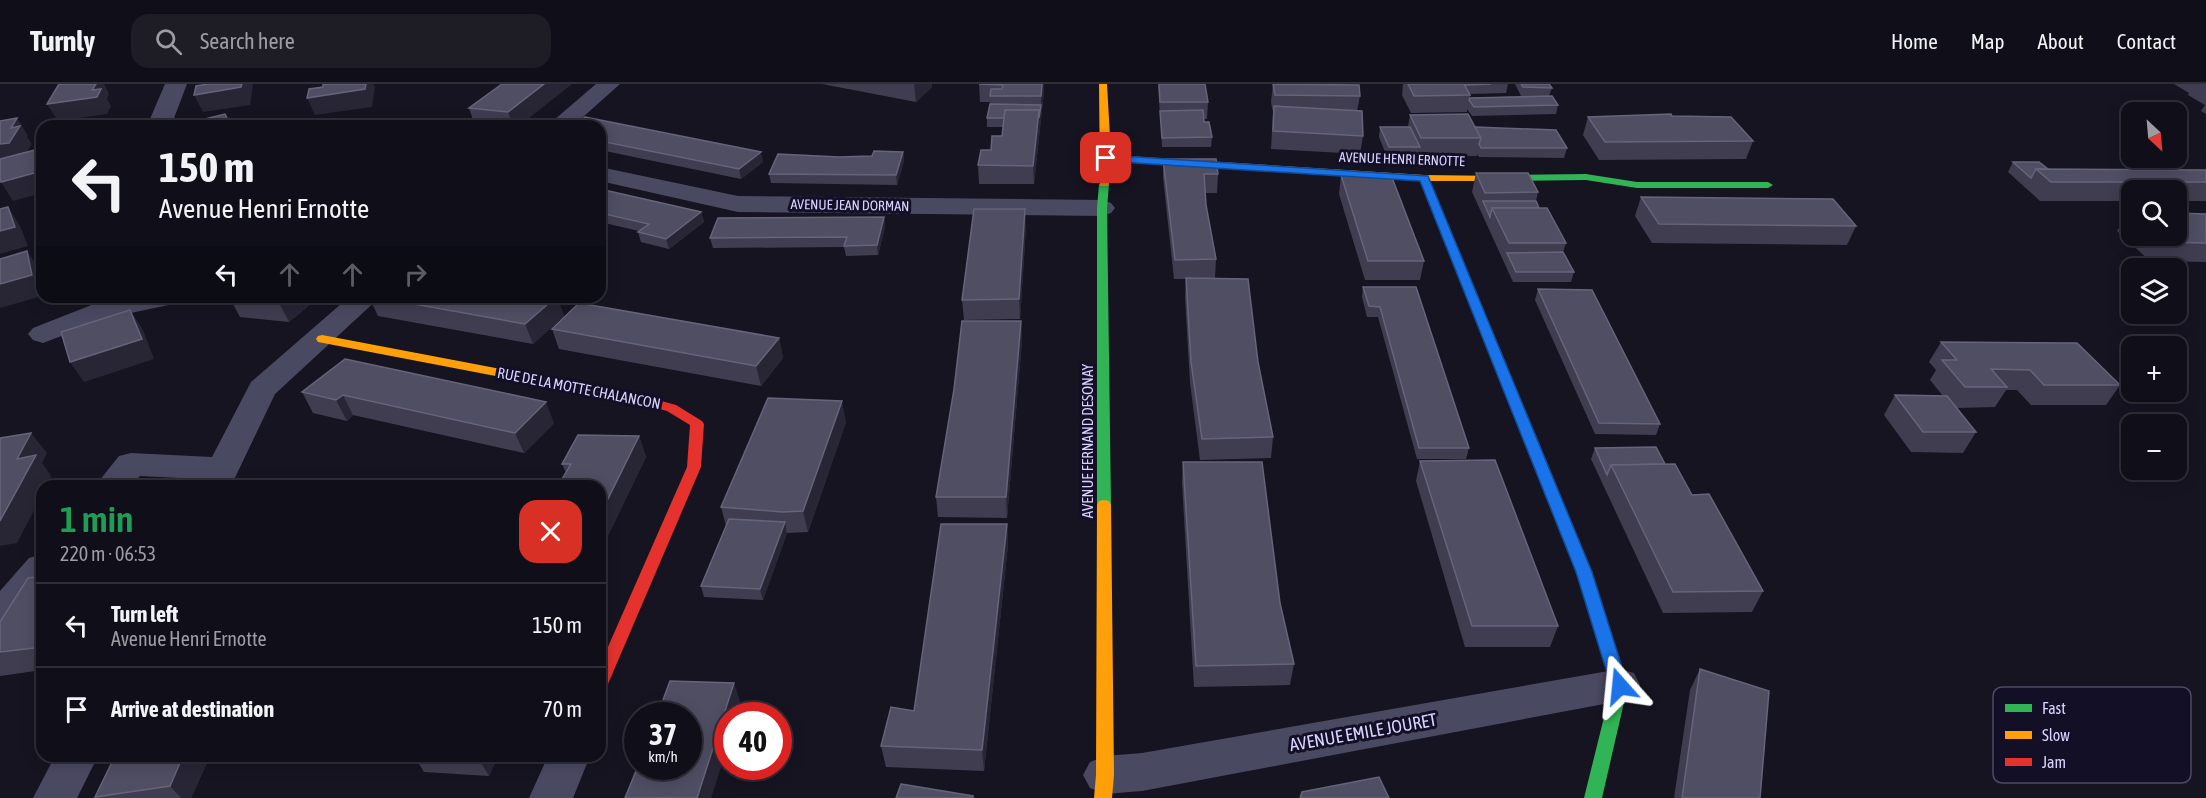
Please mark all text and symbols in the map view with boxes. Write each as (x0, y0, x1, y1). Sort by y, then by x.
search box (131, 14, 551, 68)
text: Turnly (30, 25, 95, 57)
icon: search (152, 25, 185, 58)
text: Search here (200, 28, 295, 54)
text: Home (1891, 29, 1938, 53)
text: Map (1971, 29, 2005, 53)
text: About (2038, 29, 2084, 53)
text: Contact (2117, 29, 2176, 53)
north arrow (2121, 102, 2187, 168)
map controls (2121, 102, 2187, 480)
pin (1080, 132, 1131, 183)
icon: arrive (1089, 141, 1122, 174)
text: 150 m (159, 143, 254, 191)
icon: left (60, 144, 138, 222)
street label: AVENUE HENRI ERNOTTE (1339, 149, 1465, 169)
button: search (2121, 180, 2187, 246)
text: Avenue Henri Ernotte (159, 193, 369, 224)
street label: AVENUE JEAN DORMAN (790, 196, 910, 214)
icon: left (210, 258, 243, 291)
icon: ahead (273, 258, 306, 291)
icon: ahead (336, 258, 369, 291)
icon: right (399, 258, 432, 291)
button: layers (2121, 258, 2187, 324)
button: + (2121, 336, 2187, 402)
street label: RUE DE LA MOTTE CHALANCON (496, 364, 662, 412)
street label: AVENUE FERNAND DESONAY (1079, 364, 1096, 518)
button: − (2121, 414, 2187, 480)
text: 1 min (60, 498, 134, 540)
button: close (519, 500, 582, 563)
text: 220 m · 06:53 (60, 542, 156, 565)
text: Turn left (111, 601, 178, 627)
icon: left (60, 609, 93, 642)
text: 150 m (532, 612, 582, 638)
text: Avenue Henri Ernotte (111, 627, 267, 650)
position arrow (1588, 654, 1652, 718)
legend (1993, 687, 2191, 783)
icon: arrive (60, 693, 93, 726)
text: Arrive at destination (111, 696, 274, 722)
text: 70 m (542, 696, 582, 722)
text: Fast (2042, 699, 2066, 717)
speed limit sign: 40 (714, 702, 792, 780)
street label: AVENUE EMILE JOURET (1288, 709, 1438, 755)
text: 37 (649, 717, 677, 751)
text: Slow (2042, 726, 2070, 744)
text: km/h (648, 748, 678, 765)
text: Jam (2042, 753, 2066, 771)

